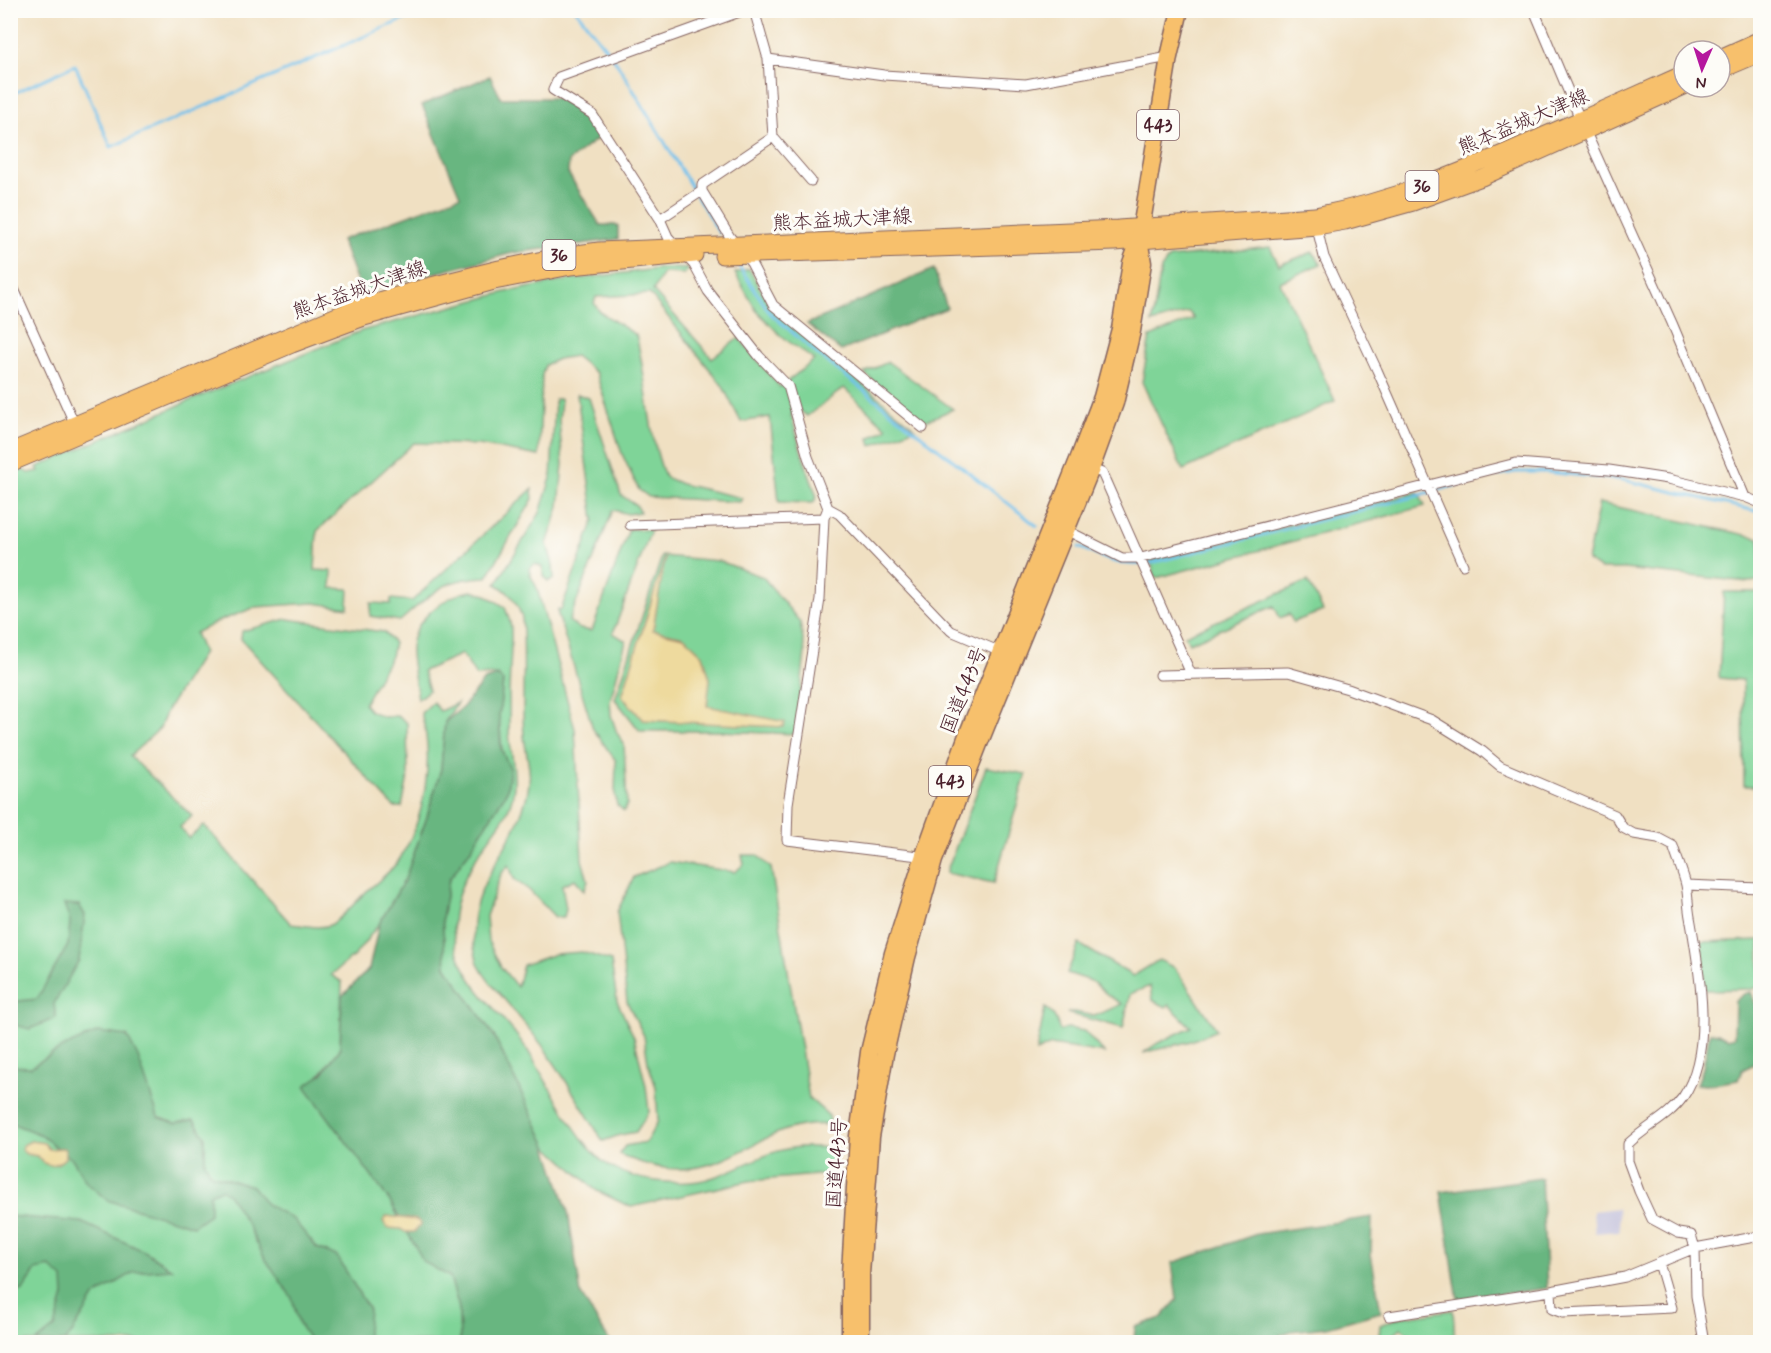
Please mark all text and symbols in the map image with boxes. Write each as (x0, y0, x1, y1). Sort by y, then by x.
north arrow (1672, 39, 1732, 99)
text: N (1695, 72, 1707, 93)
street label: 熊本益城大津線 (1454, 83, 1593, 162)
road number: 443 (1137, 110, 1179, 140)
road number: 36 (1406, 171, 1438, 201)
street label: 熊本益城大津線 (771, 203, 913, 238)
road number: 36 (542, 240, 576, 270)
street label: 熊本益城大津線 (289, 255, 430, 326)
street label: 国道443号 (935, 643, 994, 738)
road number: 443 (929, 766, 971, 796)
street label: 国道443号 (821, 1116, 854, 1210)

